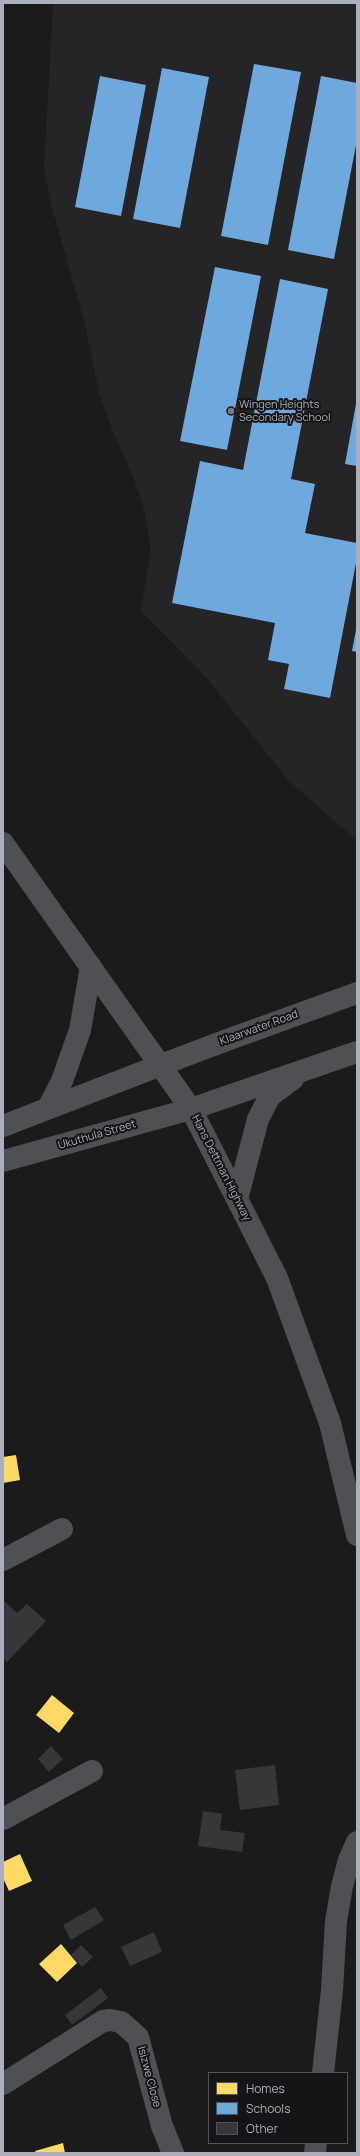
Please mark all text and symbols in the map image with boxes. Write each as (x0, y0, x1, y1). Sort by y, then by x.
place label: Wingen Heights Secondary School (239, 398, 331, 424)
marker: Wingen Heights Secondary School (226, 406, 236, 416)
street label: Klaarwater Road (218, 1008, 300, 1048)
street label: Hans Dettman Highway (189, 1113, 253, 1223)
street label: Ukuthula Street (57, 1118, 137, 1152)
street label: Isizwe Close (135, 2045, 163, 2109)
legend (208, 2072, 348, 2144)
text: Homes (246, 2080, 285, 2097)
text: Schools (246, 2100, 290, 2117)
text: Other (246, 2120, 278, 2137)

